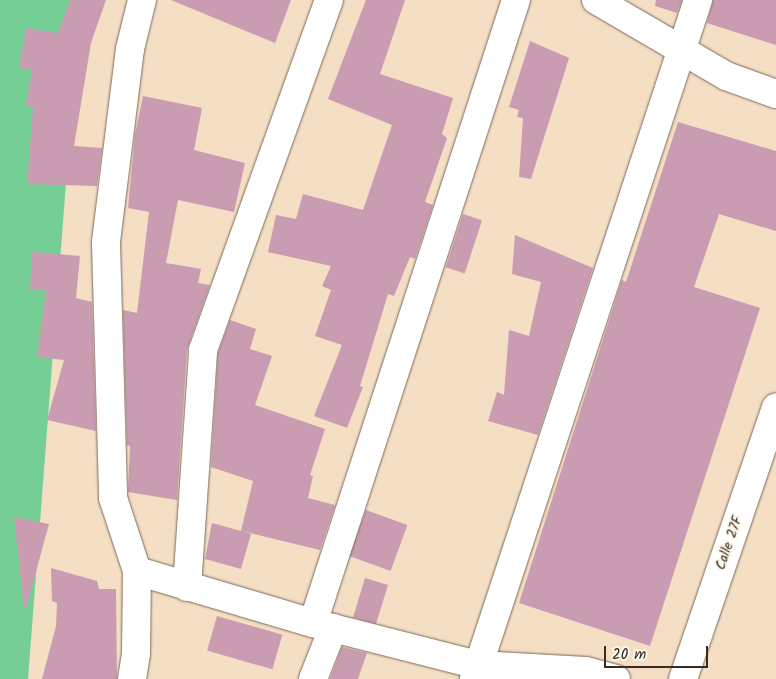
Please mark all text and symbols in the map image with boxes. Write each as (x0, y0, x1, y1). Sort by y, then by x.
street label: Calle 27F (712, 514, 746, 572)
scale bar (606, 636, 710, 668)
text: 20 m (612, 643, 646, 667)

